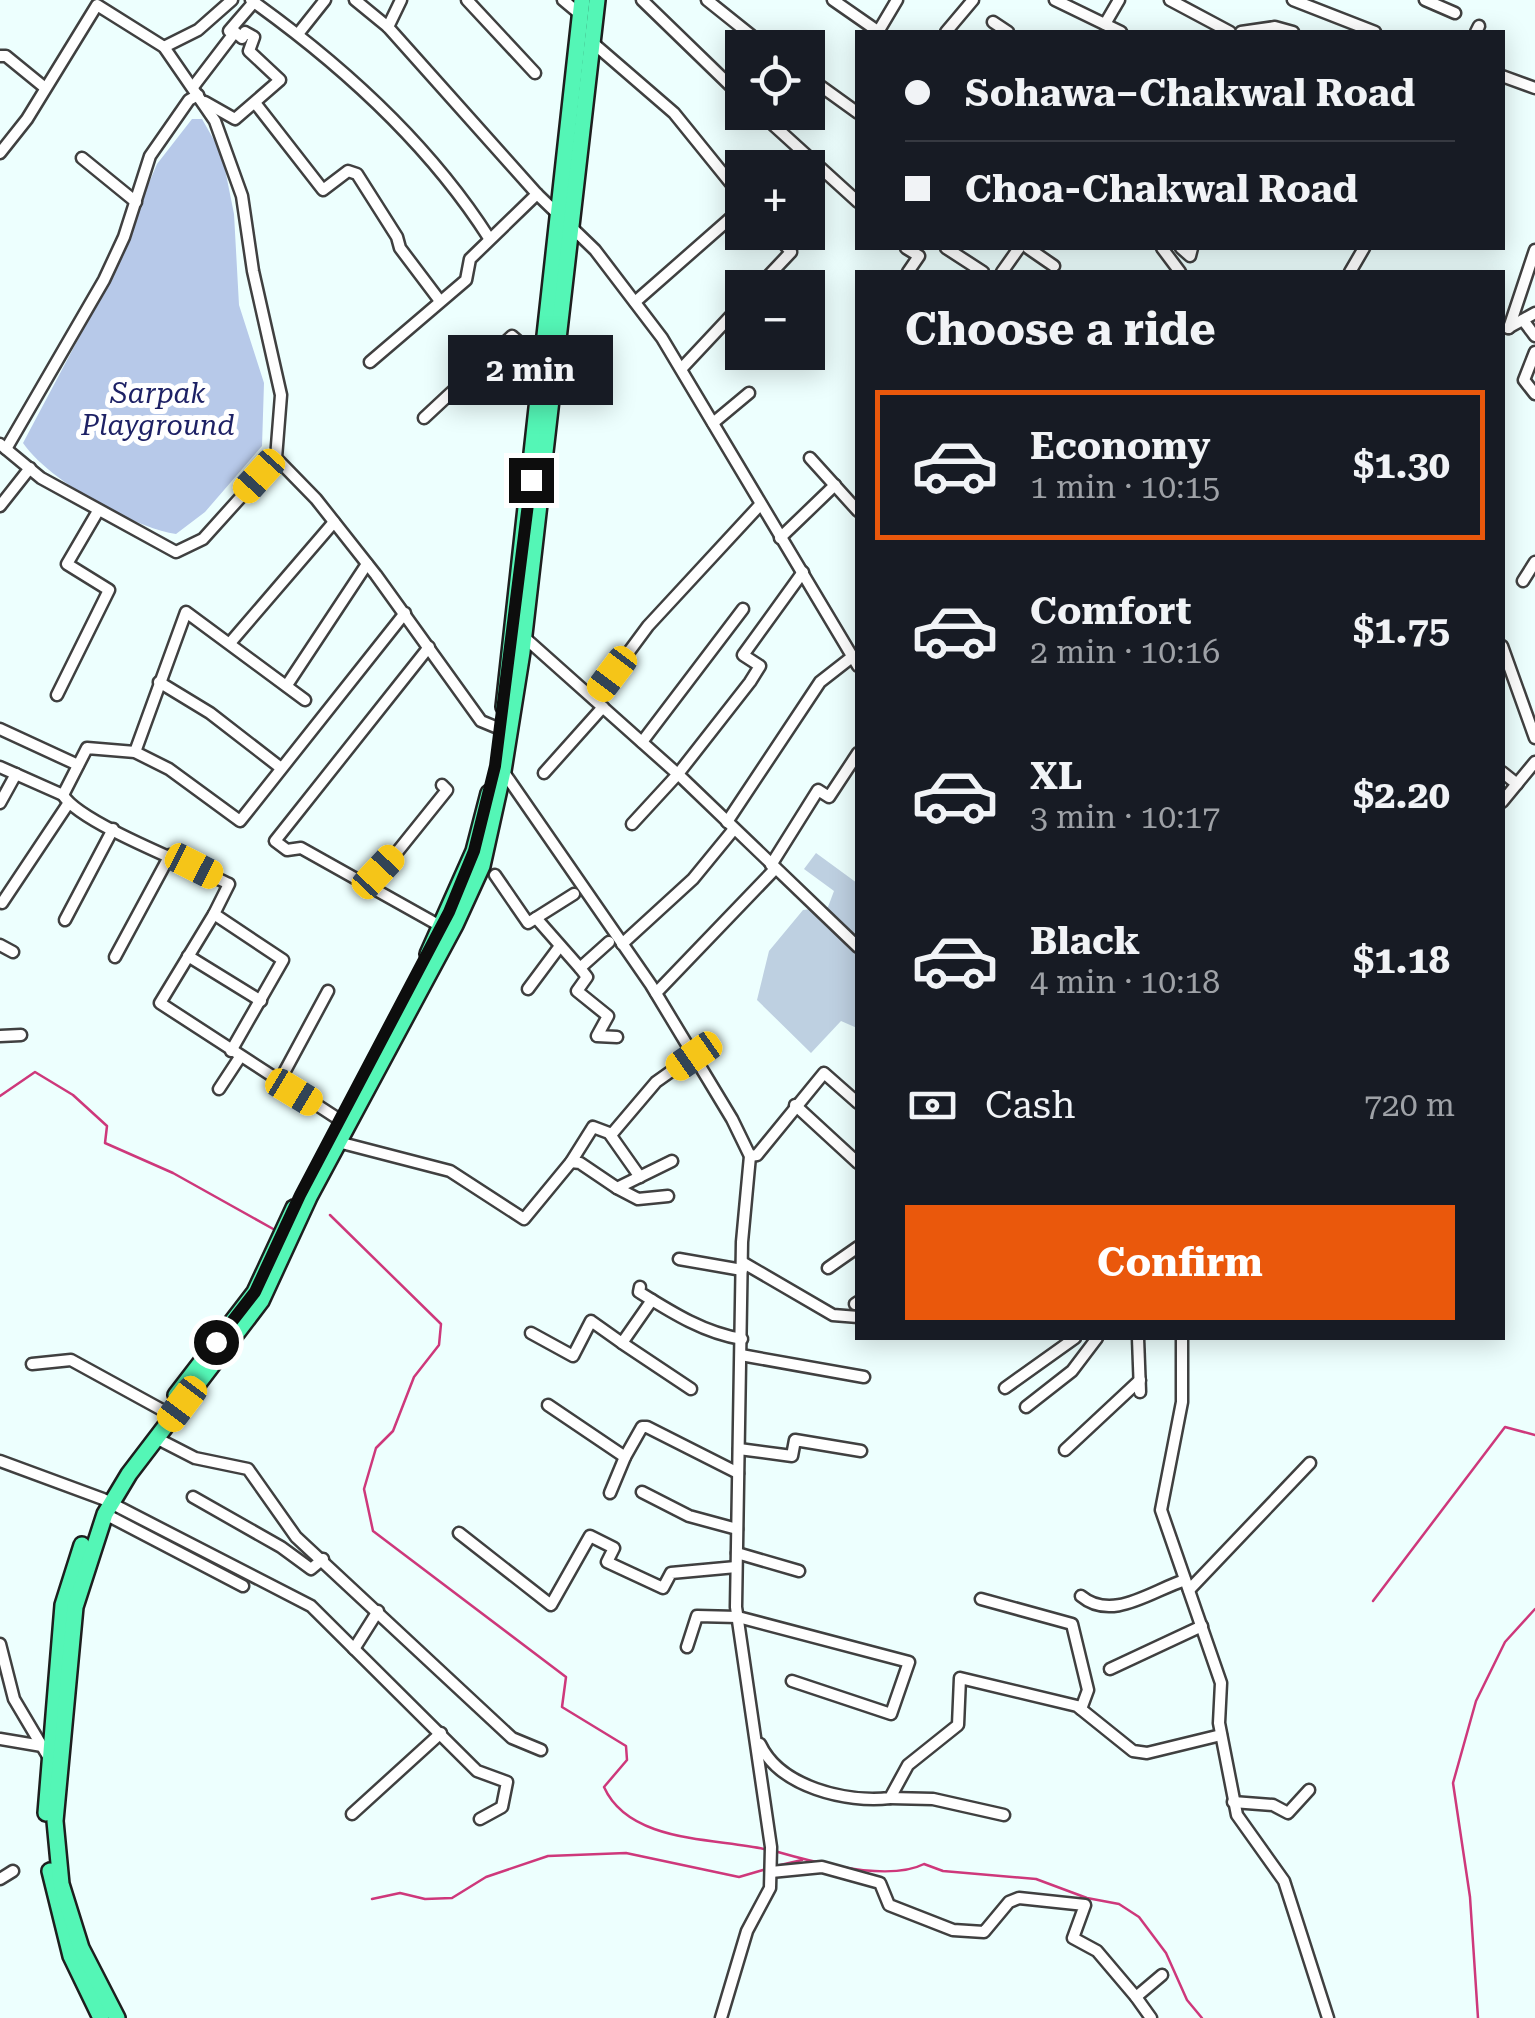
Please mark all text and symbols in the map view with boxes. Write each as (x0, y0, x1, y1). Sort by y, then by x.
map controls (725, 30, 825, 370)
button: locate (725, 30, 825, 130)
text: Sohawa–Chakwal Road (965, 71, 1415, 115)
button: + (725, 150, 825, 250)
text: Choa-Chakwal Road (965, 167, 1358, 211)
button: − (725, 270, 825, 370)
text: Choose a ride (905, 303, 1216, 356)
callout: 2 min (448, 335, 614, 405)
text: 2 min (486, 351, 575, 389)
park label: Sarpak Playground (80, 377, 235, 442)
icon: car (910, 420, 1000, 510)
text: Economy (1030, 424, 1210, 468)
text: $1.30 (1353, 443, 1450, 487)
car (228, 444, 290, 508)
route end (509, 458, 554, 503)
text: 1 min · 10:15 (1030, 468, 1220, 506)
icon: car (910, 585, 1000, 675)
text: Comfort (1030, 589, 1191, 633)
text: $1.75 (1353, 608, 1450, 652)
text: 2 min · 10:16 (1030, 633, 1220, 671)
car (582, 641, 642, 707)
icon: car (910, 750, 1000, 840)
text: XL (1030, 754, 1082, 798)
text: $2.20 (1353, 773, 1450, 817)
text: 3 min · 10:17 (1030, 798, 1220, 836)
car (160, 839, 228, 893)
car (347, 840, 409, 904)
icon: car (910, 915, 1000, 1005)
text: Black (1030, 919, 1140, 963)
text: $1.18 (1353, 938, 1450, 982)
text: 4 min · 10:18 (1030, 963, 1220, 1001)
car (661, 1027, 727, 1085)
car (261, 1064, 327, 1120)
icon: cash (905, 1078, 960, 1133)
text: Cash (985, 1083, 1075, 1127)
text: 720 m (1364, 1086, 1455, 1124)
button: Confirm (905, 1205, 1455, 1320)
route start (194, 1320, 239, 1365)
car (152, 1371, 212, 1437)

